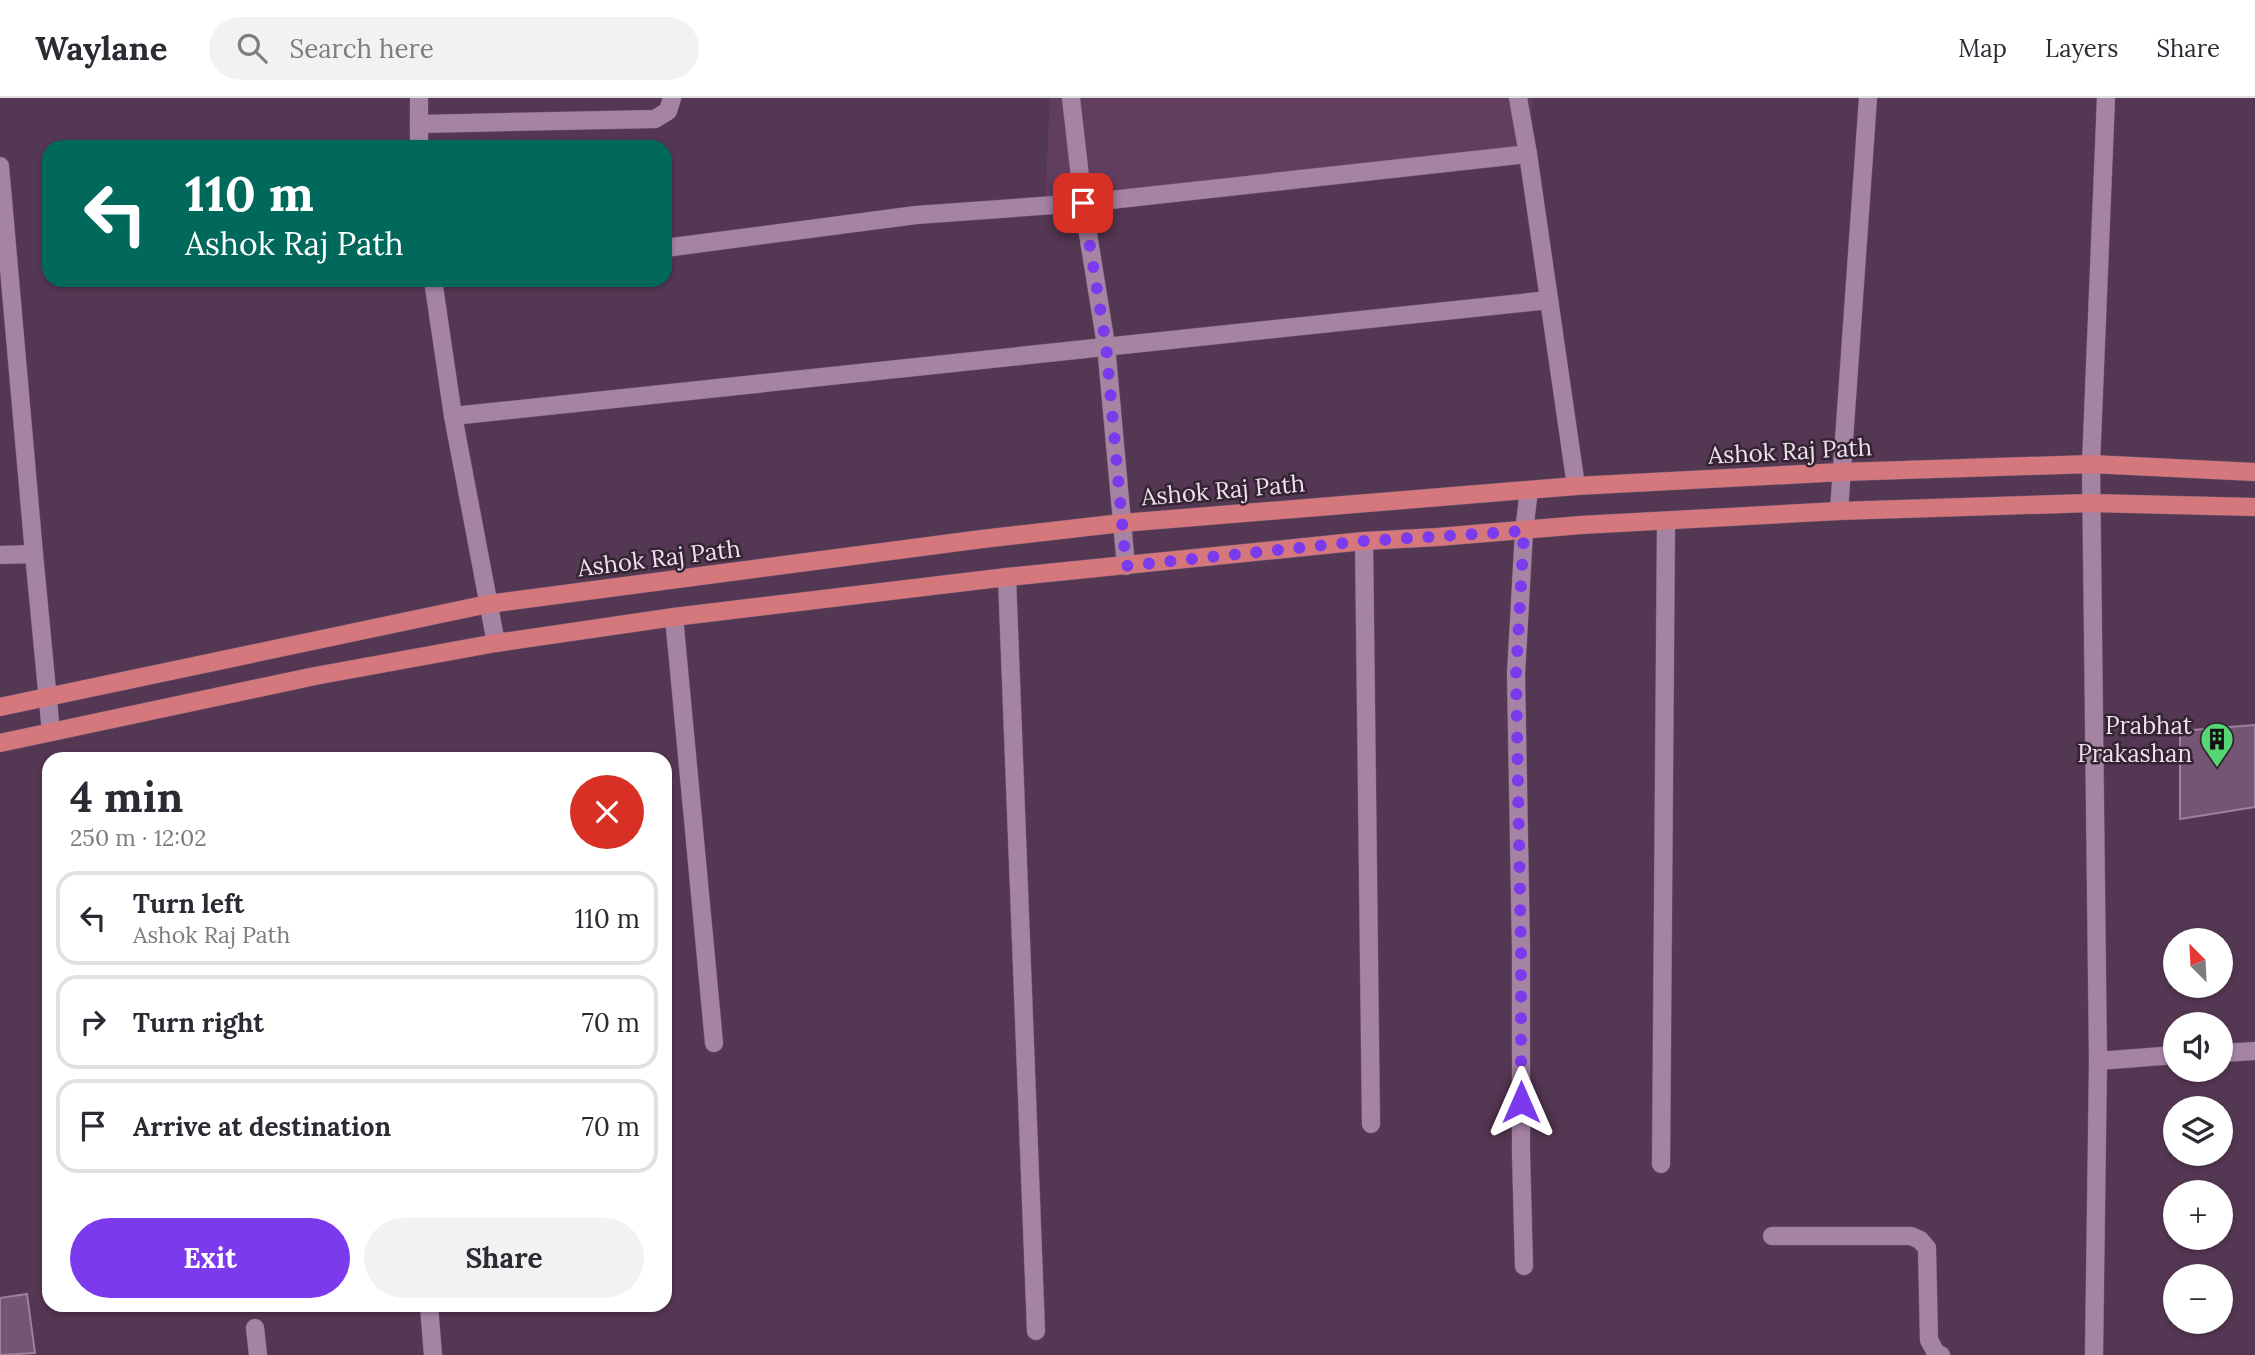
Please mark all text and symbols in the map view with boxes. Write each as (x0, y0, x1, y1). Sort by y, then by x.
search box (209, 17, 699, 80)
text: Waylane (35, 27, 167, 69)
icon: search (233, 29, 271, 67)
text: Search here (289, 32, 434, 65)
text: Map (1958, 33, 2007, 64)
text: Layers (2045, 33, 2118, 64)
text: Share (2156, 33, 2220, 64)
text: 110 m (185, 162, 314, 224)
icon: left (70, 168, 161, 259)
pin (1053, 173, 1113, 233)
icon: arrive (1064, 184, 1102, 222)
text: Ashok Raj Path (185, 223, 404, 264)
street label: Ashok Raj Path (1706, 431, 1873, 471)
street label: Ashok Raj Path (1139, 467, 1306, 513)
street label: Ashok Raj Path (575, 533, 742, 584)
place label: Prabhat Prakashan (2077, 710, 2193, 769)
building icon: Prabhat Prakashan (2198, 720, 2236, 769)
text: 4 min (70, 770, 183, 824)
button: close (570, 775, 644, 849)
text: 250 m · 12:02 (70, 823, 207, 852)
text: Turn left (133, 887, 244, 920)
icon: left (74, 899, 112, 937)
text: 110 m (575, 902, 640, 935)
text: Ashok Raj Path (133, 920, 290, 949)
north arrow (2163, 928, 2233, 998)
map controls (2163, 928, 2233, 1334)
icon: right (74, 1003, 112, 1041)
text: Turn right (133, 1006, 264, 1039)
text: 70 m (582, 1006, 640, 1039)
button: sound (2163, 1012, 2233, 1082)
position arrow (1484, 1065, 1558, 1139)
button: layers (2163, 1096, 2233, 1166)
icon: arrive (74, 1107, 112, 1145)
text: Arrive at destination (133, 1110, 391, 1143)
text: 70 m (582, 1110, 640, 1143)
button: + (2163, 1180, 2233, 1250)
button: Exit (70, 1218, 350, 1298)
button: Share (364, 1218, 644, 1298)
button: − (2163, 1264, 2233, 1334)

